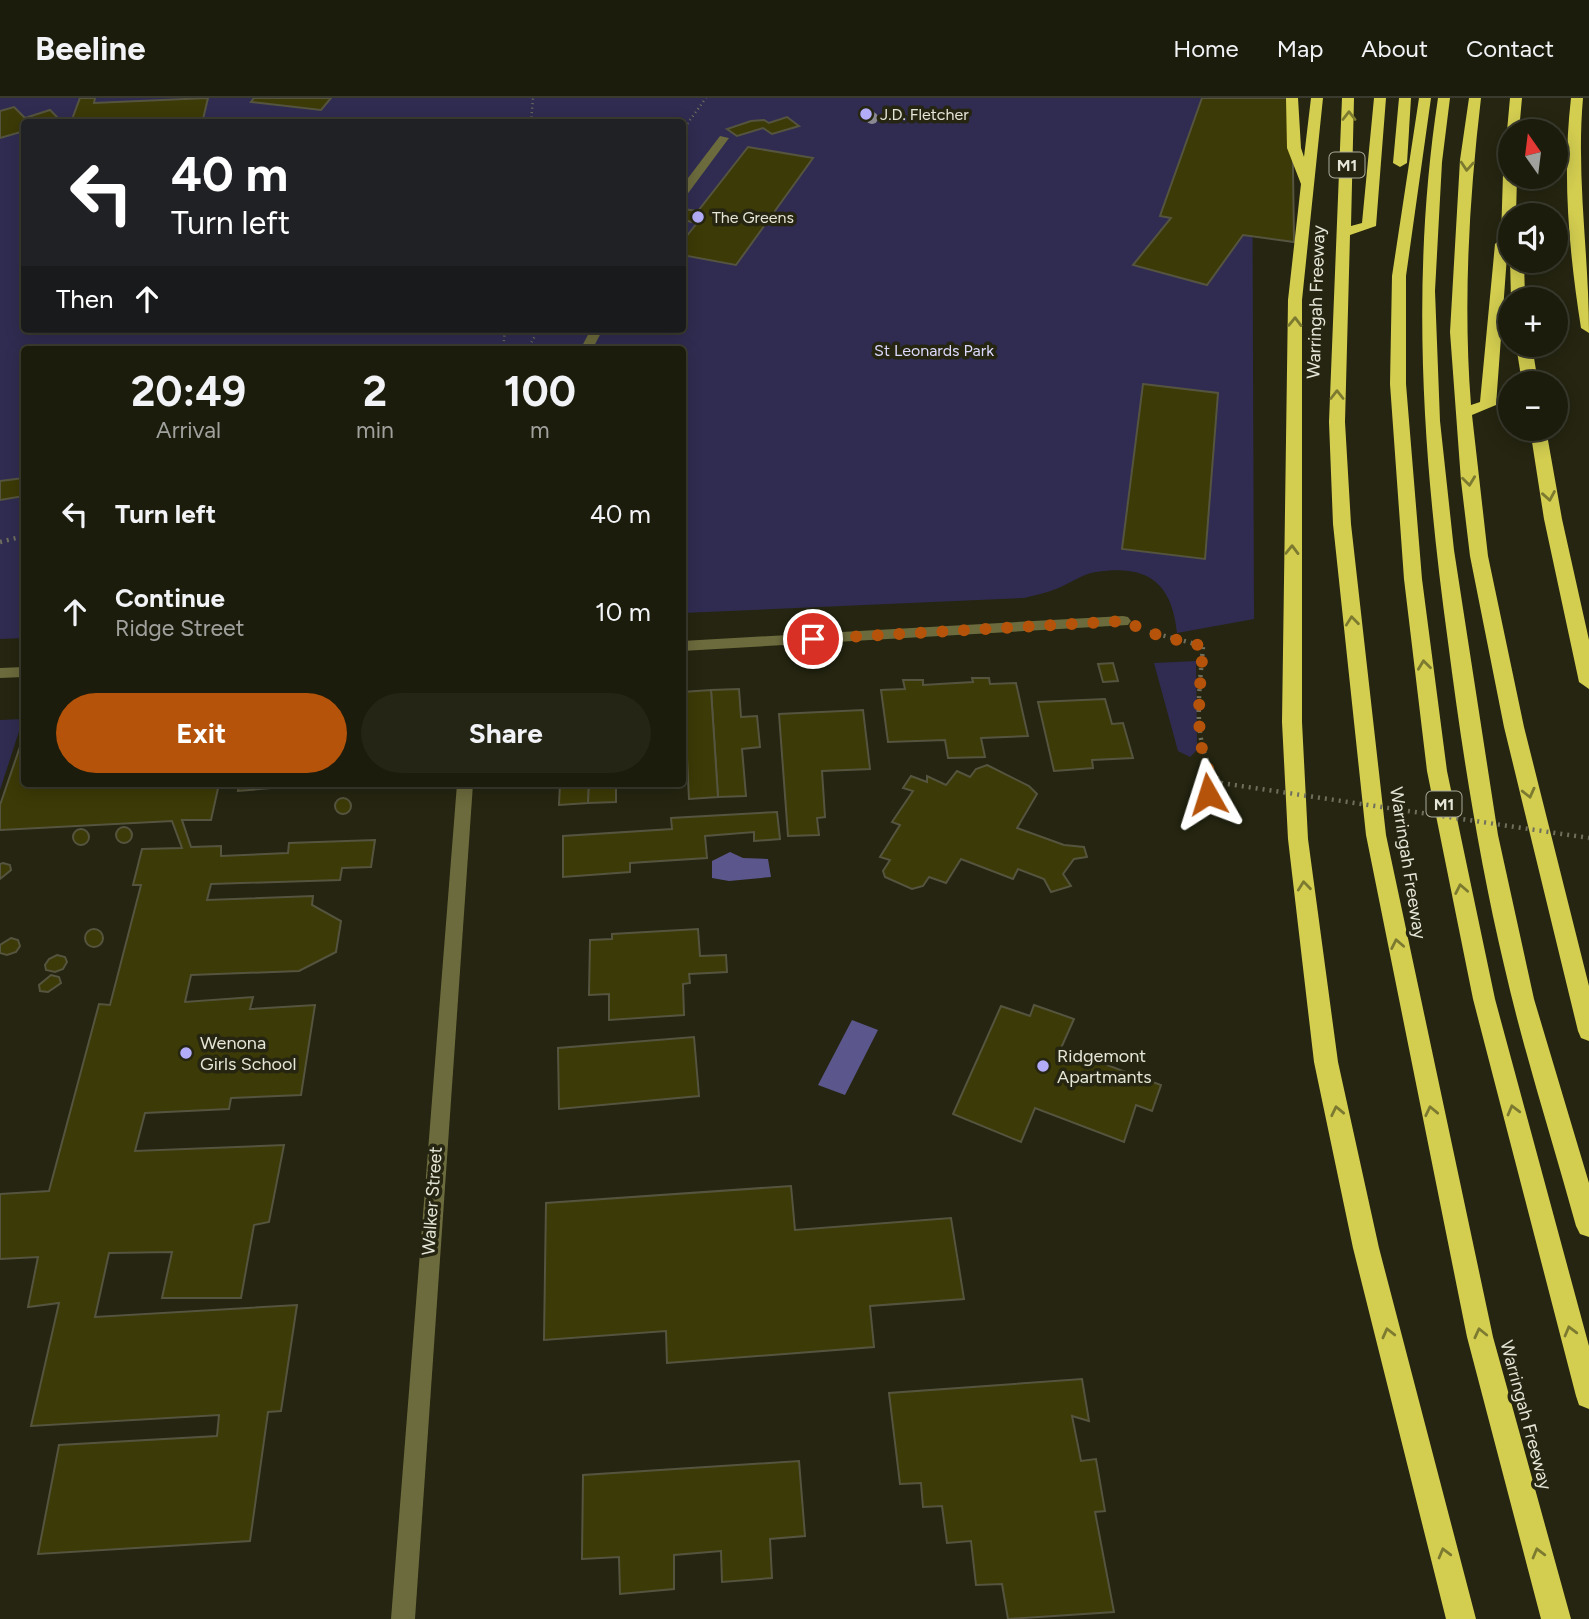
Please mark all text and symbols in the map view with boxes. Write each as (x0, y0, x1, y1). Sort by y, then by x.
text: Beeline (35, 29, 146, 68)
text: Home (1173, 34, 1239, 63)
text: Map (1277, 34, 1323, 63)
text: About (1361, 34, 1428, 63)
text: Contact (1466, 34, 1554, 63)
place label: J.D. Fletcher (880, 105, 969, 124)
marker: J.D. Fletcher (858, 106, 874, 122)
one-way arrow (1341, 110, 1356, 121)
north arrow (1498, 119, 1568, 189)
map controls (1498, 119, 1568, 441)
text: 40 m (171, 144, 288, 203)
icon: left (56, 147, 147, 238)
road number: M1 (1330, 152, 1364, 178)
one-way arrow (1460, 160, 1475, 171)
button: sound (1498, 203, 1568, 273)
text: Turn left (171, 204, 290, 242)
place label: The Greens (712, 208, 794, 227)
marker: The Greens (690, 209, 706, 225)
street label: Warringah Freeway (1302, 224, 1330, 379)
icon: ahead (128, 280, 166, 318)
text: Then (56, 283, 114, 315)
button: + (1498, 287, 1568, 357)
one-way arrow (1287, 317, 1303, 327)
park label: St Leonards Park (874, 341, 994, 360)
text: 20:49 (131, 366, 246, 417)
text: 2 (363, 366, 387, 417)
text: 100 (504, 366, 576, 417)
button: − (1498, 371, 1568, 441)
one-way arrow (1329, 389, 1345, 399)
text: Arrival (156, 416, 221, 444)
text: min (356, 416, 394, 444)
text: m (530, 416, 550, 444)
one-way arrow (1461, 475, 1476, 486)
one-way arrow (1541, 490, 1556, 502)
icon: left (56, 495, 94, 533)
text: Turn left (115, 498, 216, 530)
text: 40 m (590, 498, 651, 530)
one-way arrow (1285, 544, 1300, 555)
text: Continue (115, 582, 225, 614)
icon: ahead (56, 593, 94, 631)
text: 10 m (595, 596, 651, 628)
pin (783, 609, 843, 669)
text: Ridge Street (115, 614, 244, 642)
one-way arrow (1345, 616, 1360, 627)
icon: arrive (794, 620, 832, 658)
one-way arrow (1416, 659, 1431, 670)
button: Exit (56, 693, 347, 773)
button: Share (361, 693, 651, 773)
position arrow (1171, 757, 1245, 831)
street label: Warringah Freeway (1385, 785, 1431, 941)
one-way arrow (1521, 787, 1535, 799)
road number: M1 (1426, 792, 1462, 817)
one-way arrow (1296, 880, 1311, 892)
one-way arrow (1455, 883, 1470, 895)
one-way arrow (1390, 938, 1405, 950)
place label: Wenona Girls School (200, 1032, 296, 1075)
marker: Wenona Girls School (178, 1045, 194, 1061)
place label: Ridgemont Apartmants (1057, 1045, 1152, 1088)
marker: Ridgemont Apartmants (1035, 1058, 1051, 1074)
one-way arrow (1506, 1104, 1521, 1116)
one-way arrow (1330, 1105, 1345, 1117)
one-way arrow (1425, 1105, 1440, 1117)
street label: Walker Street (417, 1146, 447, 1256)
one-way arrow (1564, 1325, 1578, 1337)
one-way arrow (1382, 1327, 1396, 1339)
one-way arrow (1473, 1327, 1488, 1339)
street label: Warringah Freeway (1495, 1338, 1557, 1493)
one-way arrow (1438, 1547, 1452, 1559)
one-way arrow (1532, 1547, 1547, 1559)

